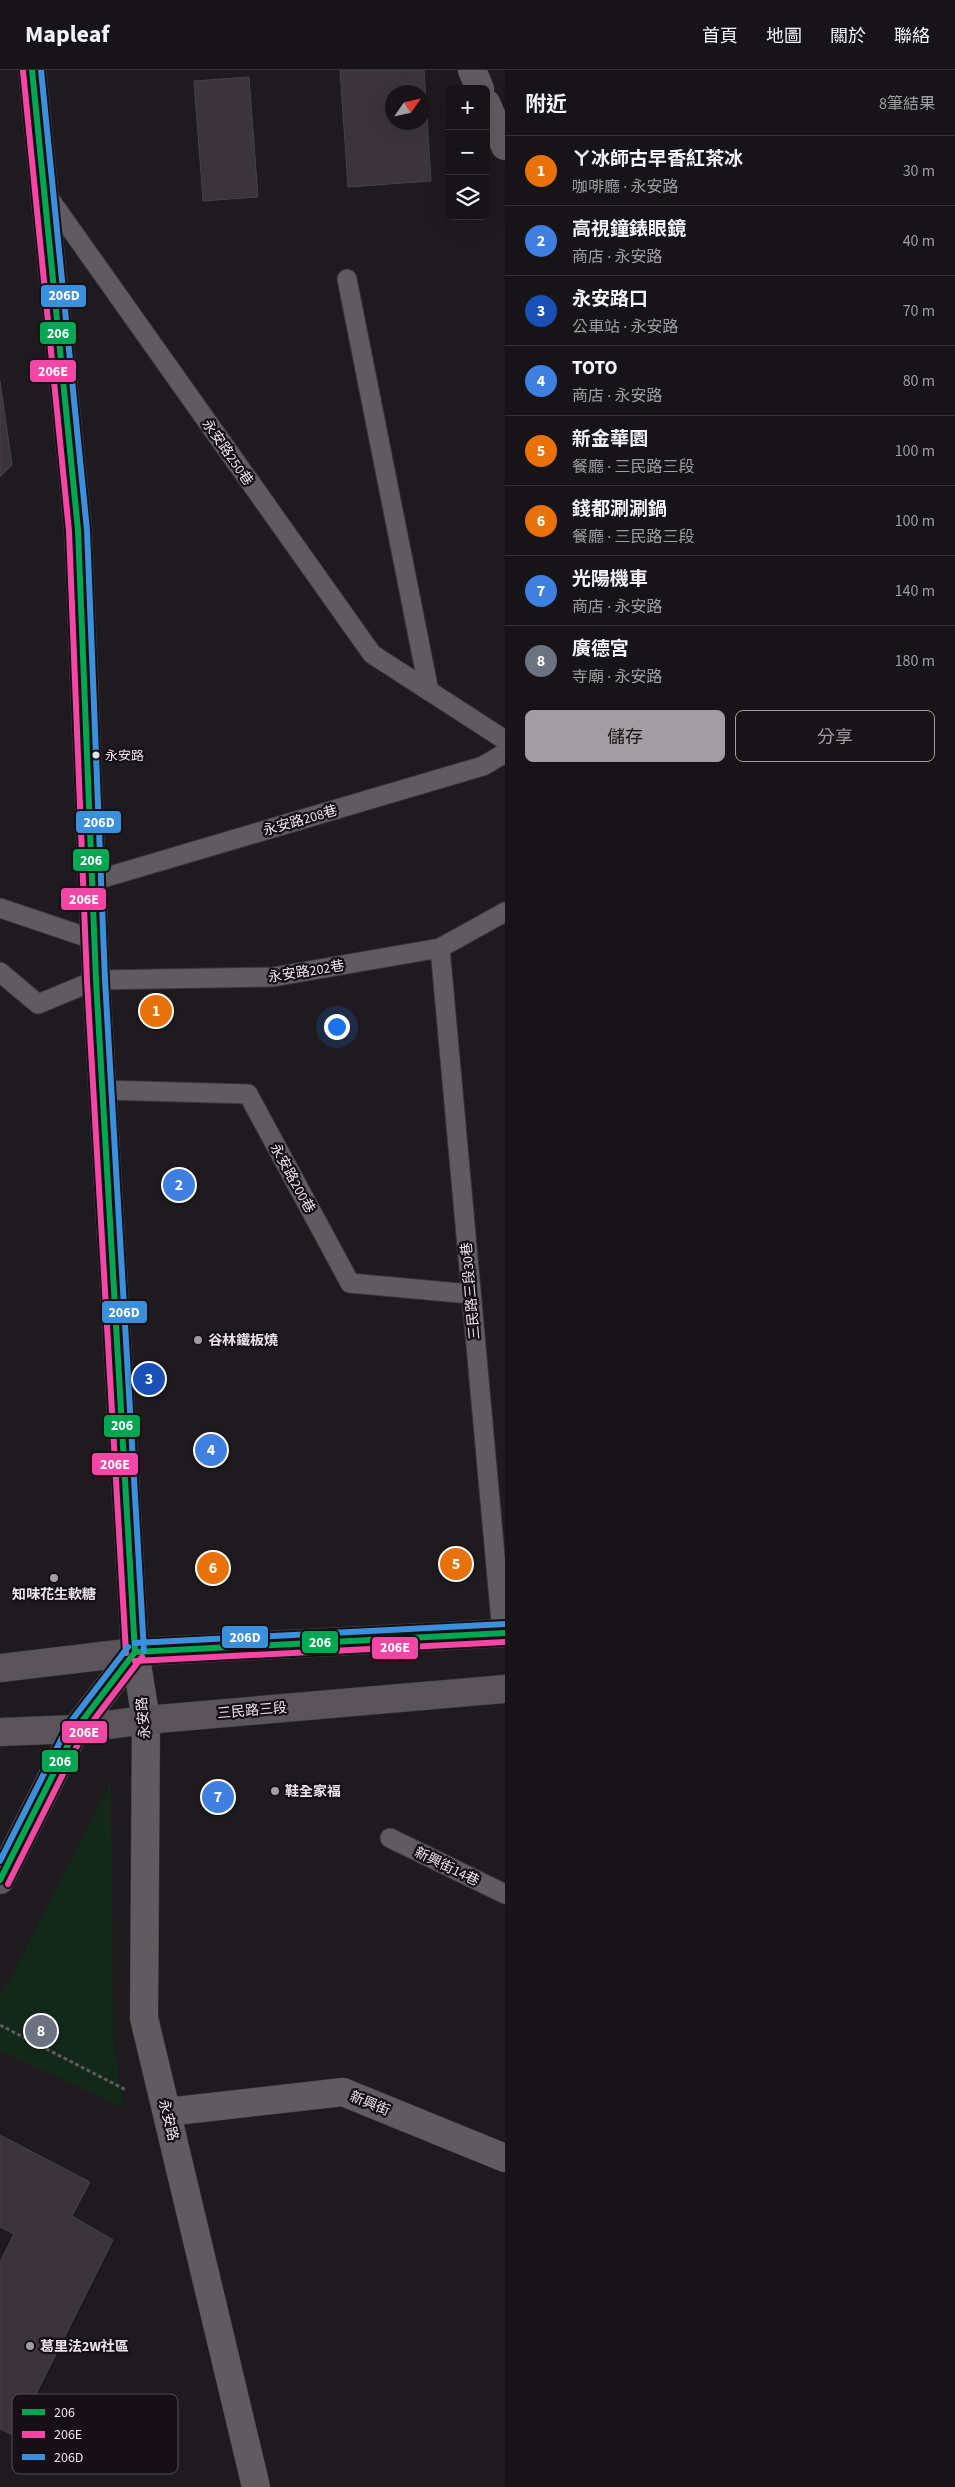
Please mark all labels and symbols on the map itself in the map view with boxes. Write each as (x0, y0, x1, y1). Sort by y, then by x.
north arrow (385, 85, 430, 130)
line badge: 206D (40, 284, 87, 308)
text: 206D (48, 286, 80, 306)
line badge: 206 (39, 321, 77, 345)
text: 206 (47, 324, 69, 344)
line badge: 206E (29, 359, 77, 383)
text: 206E (38, 362, 68, 382)
street label: 永安路250巷 (197, 415, 257, 490)
place label: 永安路 (105, 747, 144, 765)
marker: 永安路 (91, 750, 101, 760)
street label: 永安路208巷 (261, 801, 340, 841)
line badge: 206D (75, 810, 122, 834)
text: 206D (83, 813, 115, 833)
line badge: 206 (72, 848, 110, 872)
text: 206 (80, 851, 102, 871)
line badge: 206E (60, 887, 107, 911)
text: 206E (69, 890, 99, 910)
street label: 永安路202巷 (267, 956, 346, 988)
pin: 1 (140, 992, 172, 1030)
your location (324, 1014, 350, 1040)
street label: 永安路200巷 (265, 1140, 320, 1217)
pin: 2 (163, 1166, 195, 1204)
street label: 三民路三段30巷 (457, 1241, 485, 1341)
line badge: 206D (101, 1300, 148, 1324)
text: 206D (108, 1303, 140, 1323)
place label: 谷林鐵板燒 (208, 1331, 278, 1351)
marker: 谷林鐵板燒 (192, 1334, 204, 1346)
pin: 3 (133, 1360, 165, 1398)
line badge: 206 (103, 1414, 141, 1438)
text: 206 (111, 1416, 133, 1436)
pin: 4 (195, 1431, 227, 1469)
line badge: 206E (91, 1452, 139, 1476)
text: 206E (100, 1455, 130, 1475)
pin: 5 (440, 1545, 472, 1583)
pin: 6 (197, 1549, 229, 1587)
marker: 知味花生軟糖 (48, 1572, 60, 1584)
place label: 知味花生軟糖 (12, 1585, 96, 1605)
line badge: 206D (221, 1625, 269, 1649)
text: 206D (229, 1628, 261, 1648)
line badge: 206 (301, 1630, 339, 1654)
text: 206 (309, 1633, 331, 1653)
line badge: 206E (371, 1636, 419, 1660)
text: 206E (380, 1638, 410, 1658)
street label: 永安路 (132, 1696, 156, 1740)
street label: 三民路三段 (216, 1698, 288, 1724)
line badge: 206E (61, 1720, 108, 1744)
text: 206E (69, 1723, 99, 1743)
line badge: 206 (41, 1749, 79, 1773)
text: 206 (49, 1752, 71, 1772)
pin: 7 (202, 1778, 234, 1816)
place label: 鞋全家福 (285, 1782, 341, 1802)
marker: 鞋全家福 (269, 1785, 281, 1797)
street label: 新興街14巷 (411, 1843, 482, 1891)
pin: 8 (25, 2012, 57, 2050)
street label: 新興街 (346, 2087, 393, 2121)
street label: 永安路 (153, 2097, 183, 2143)
place label: 葛里法2W社區 (40, 2337, 129, 2357)
marker: 葛里法2W社區 (24, 2340, 36, 2352)
legend (12, 2394, 178, 2474)
text: 206 (54, 2403, 75, 2423)
text: 206E (54, 2425, 82, 2445)
text: 206D (54, 2448, 83, 2468)

